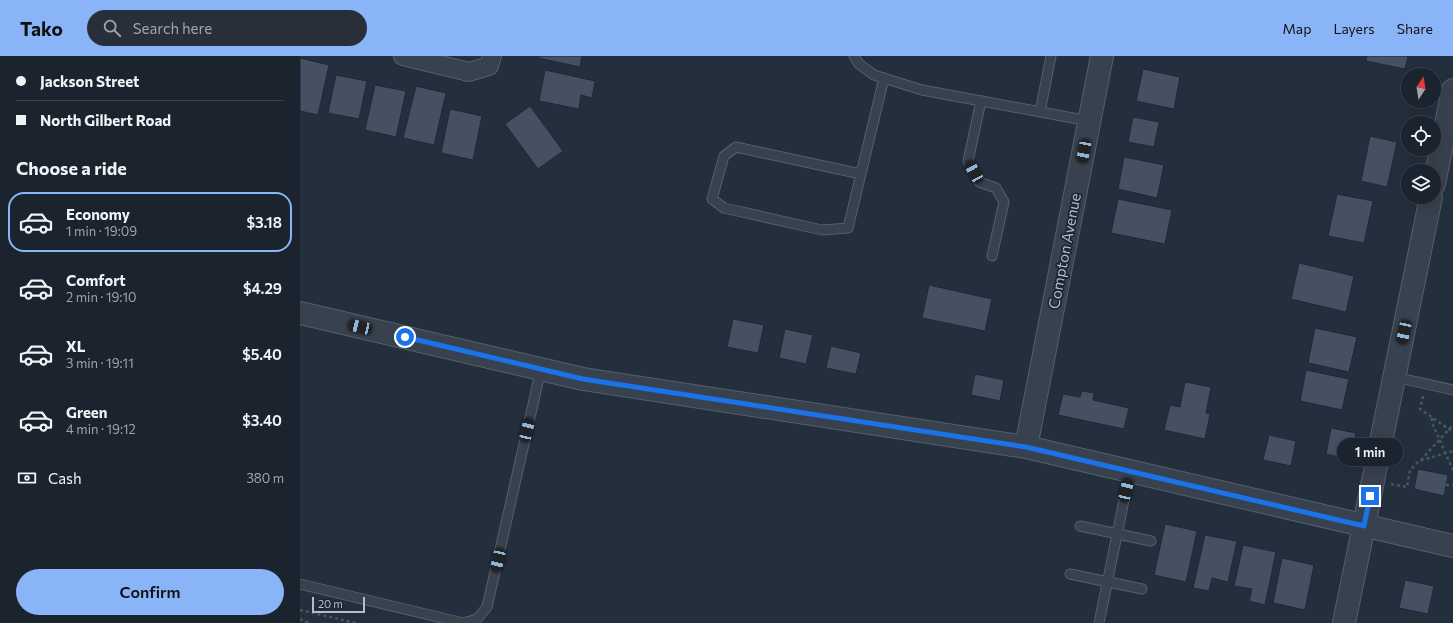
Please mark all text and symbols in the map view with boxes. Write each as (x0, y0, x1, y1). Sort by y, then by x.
search box (87, 10, 367, 46)
text: Tako (20, 17, 63, 40)
icon: search (101, 17, 123, 39)
text: Search here (133, 19, 212, 37)
text: Map (1283, 20, 1311, 37)
text: Layers (1333, 20, 1375, 37)
text: Share (1397, 20, 1433, 37)
north arrow (1401, 68, 1441, 108)
map controls (1401, 68, 1441, 204)
text: Jackson Street (40, 72, 139, 90)
text: North Gilbert Road (40, 111, 171, 129)
button: locate (1401, 116, 1441, 156)
car (1076, 138, 1092, 164)
text: Choose a ride (16, 157, 127, 179)
car (963, 159, 985, 185)
button: layers (1401, 164, 1441, 204)
street label: Compton Avenue (1044, 191, 1084, 310)
icon: car (18, 204, 54, 240)
text: Economy (66, 205, 130, 223)
text: $3.18 (246, 213, 282, 231)
text: 1 min · 19:09 (66, 223, 137, 239)
icon: car (18, 270, 54, 306)
text: Comfort (66, 271, 126, 289)
text: $4.29 (243, 279, 282, 297)
text: 2 min · 19:10 (66, 289, 136, 305)
car (347, 318, 373, 336)
car (1396, 319, 1412, 345)
route start (396, 328, 414, 346)
icon: car (18, 336, 54, 372)
text: XL (66, 337, 85, 355)
text: $5.40 (242, 345, 282, 363)
text: 3 min · 19:11 (66, 355, 134, 371)
icon: car (18, 402, 54, 438)
text: Green (66, 403, 107, 421)
text: $3.40 (242, 411, 282, 429)
car (518, 417, 536, 443)
text: 4 min · 19:12 (66, 421, 136, 437)
callout: 1 min (1337, 438, 1403, 466)
text: 1 min (1355, 444, 1385, 460)
icon: cash (16, 467, 38, 489)
text: Cash (48, 469, 82, 487)
text: 380 m (246, 470, 284, 486)
car (1117, 477, 1135, 503)
route end (1361, 487, 1379, 505)
car (489, 547, 507, 573)
button: Confirm (16, 569, 284, 615)
scale bar (312, 595, 365, 614)
text: 20 m (318, 597, 343, 610)

